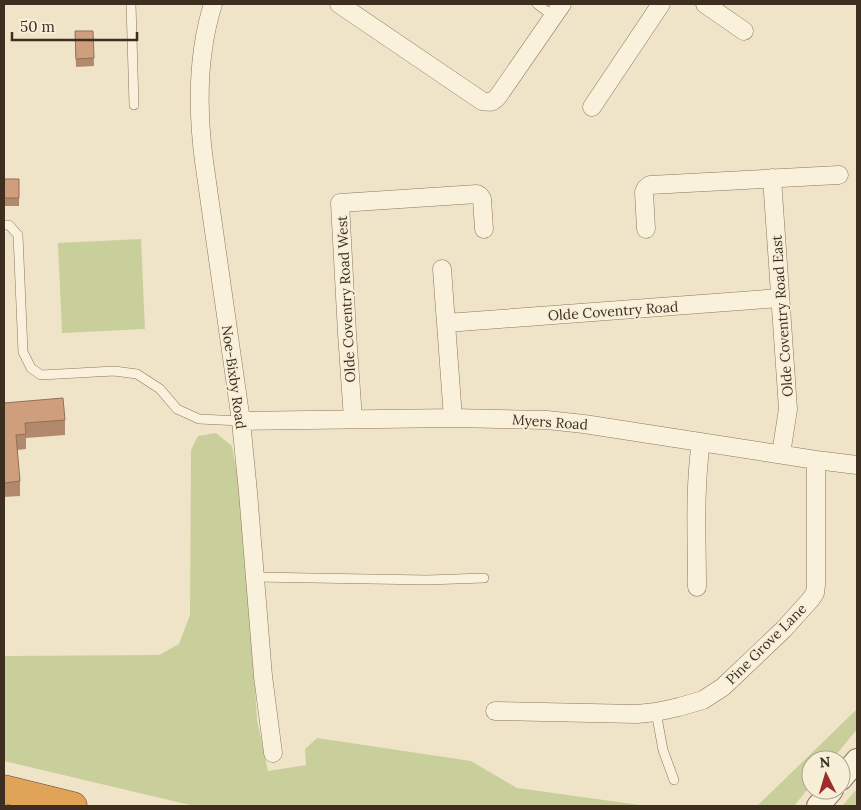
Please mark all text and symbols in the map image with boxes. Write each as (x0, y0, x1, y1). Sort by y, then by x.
scale bar (12, 10, 138, 42)
text: 50 m (20, 17, 55, 36)
street label: Olde Coventry Road West (333, 214, 359, 383)
street label: Olde Coventry Road East (767, 234, 797, 398)
street label: Olde Coventry Road (547, 297, 679, 325)
street label: Noe-Bixby Road (218, 324, 250, 430)
street label: Myers Road (511, 410, 589, 434)
street label: Pine Grove Lane (722, 600, 810, 688)
north arrow (801, 750, 851, 800)
text: N (819, 753, 831, 771)

